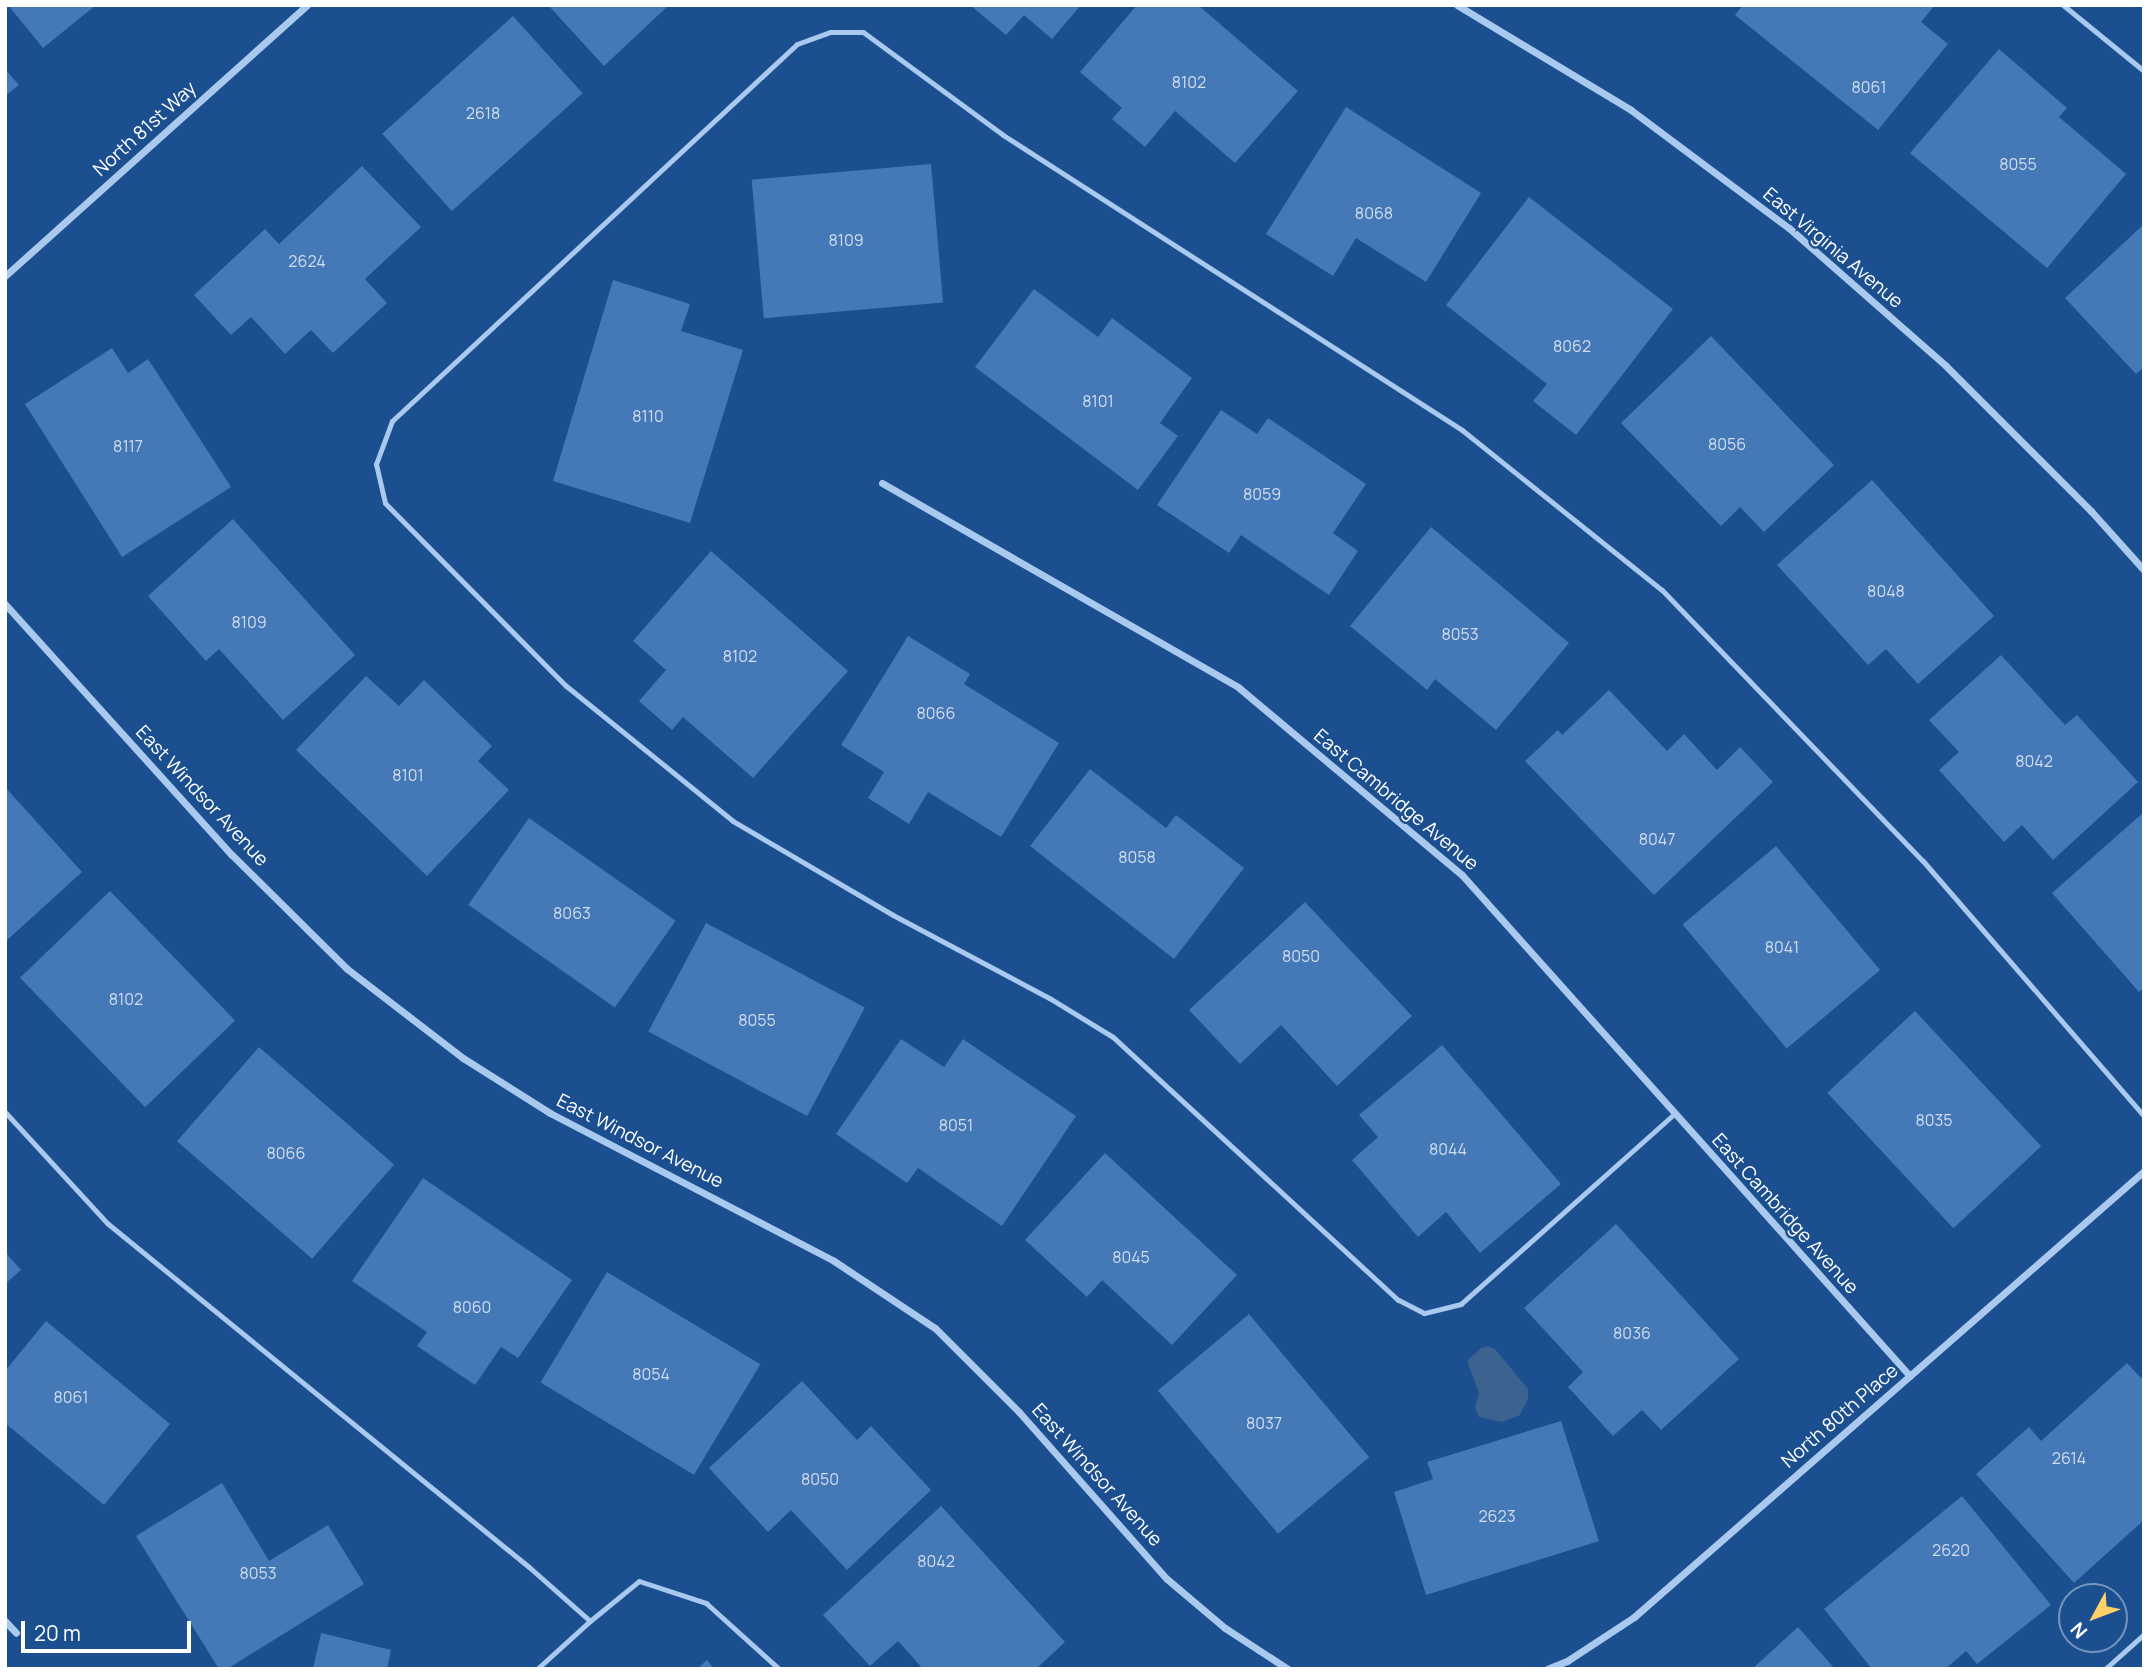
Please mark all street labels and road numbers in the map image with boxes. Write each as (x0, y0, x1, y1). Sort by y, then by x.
street label: North 81st Way (89, 77, 201, 181)
street label: East Virginia Avenue (1758, 183, 1908, 313)
street label: East Windsor Avenue (131, 721, 273, 871)
street label: East Cambridge Avenue (1309, 724, 1483, 876)
street label: East Windsor Avenue (553, 1089, 727, 1193)
street label: East Cambridge Avenue (1707, 1129, 1863, 1299)
street label: North 80th Place (1777, 1359, 1903, 1473)
street label: East Windsor Avenue (1027, 1399, 1167, 1551)

